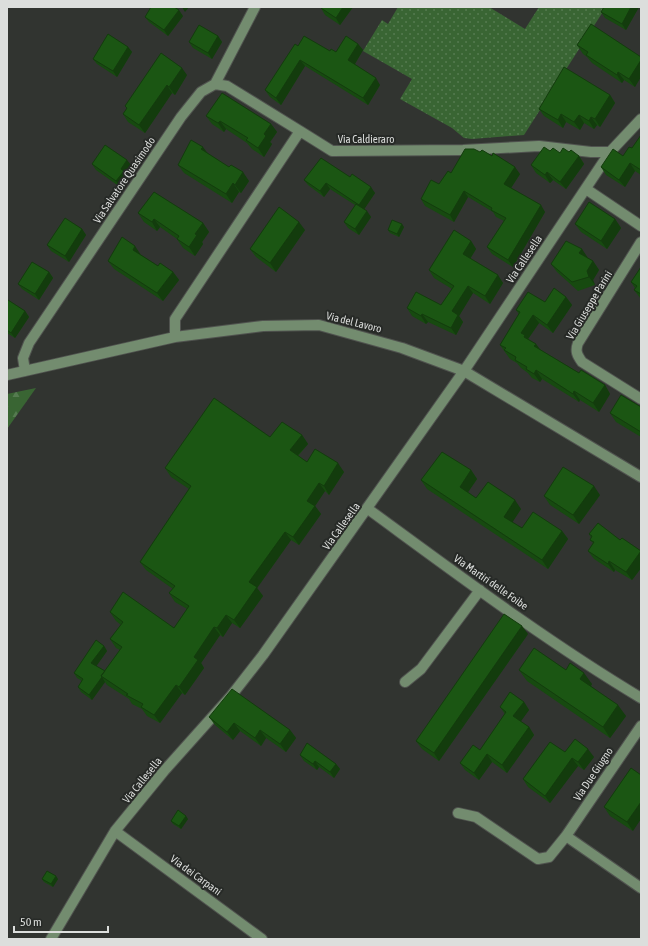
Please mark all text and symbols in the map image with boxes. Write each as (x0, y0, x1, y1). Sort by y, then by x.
street label: Via Caldieraro (338, 133, 394, 145)
street label: Via Salvatore Quasimodo (91, 135, 157, 225)
street label: Via Callesella (504, 233, 544, 285)
street label: Via Giuseppe Parini (564, 269, 614, 341)
street label: Via del Lavoro (325, 309, 383, 335)
street label: Via Callesella (320, 500, 362, 552)
street label: Via Martiri delle Foibe (452, 552, 530, 612)
street label: Via Due Giugno (571, 745, 615, 803)
street label: Via Callesella (120, 755, 164, 805)
street label: Via dei Carpani (168, 852, 224, 898)
scale bar (14, 908, 108, 934)
text: 50 m (20, 915, 42, 929)

